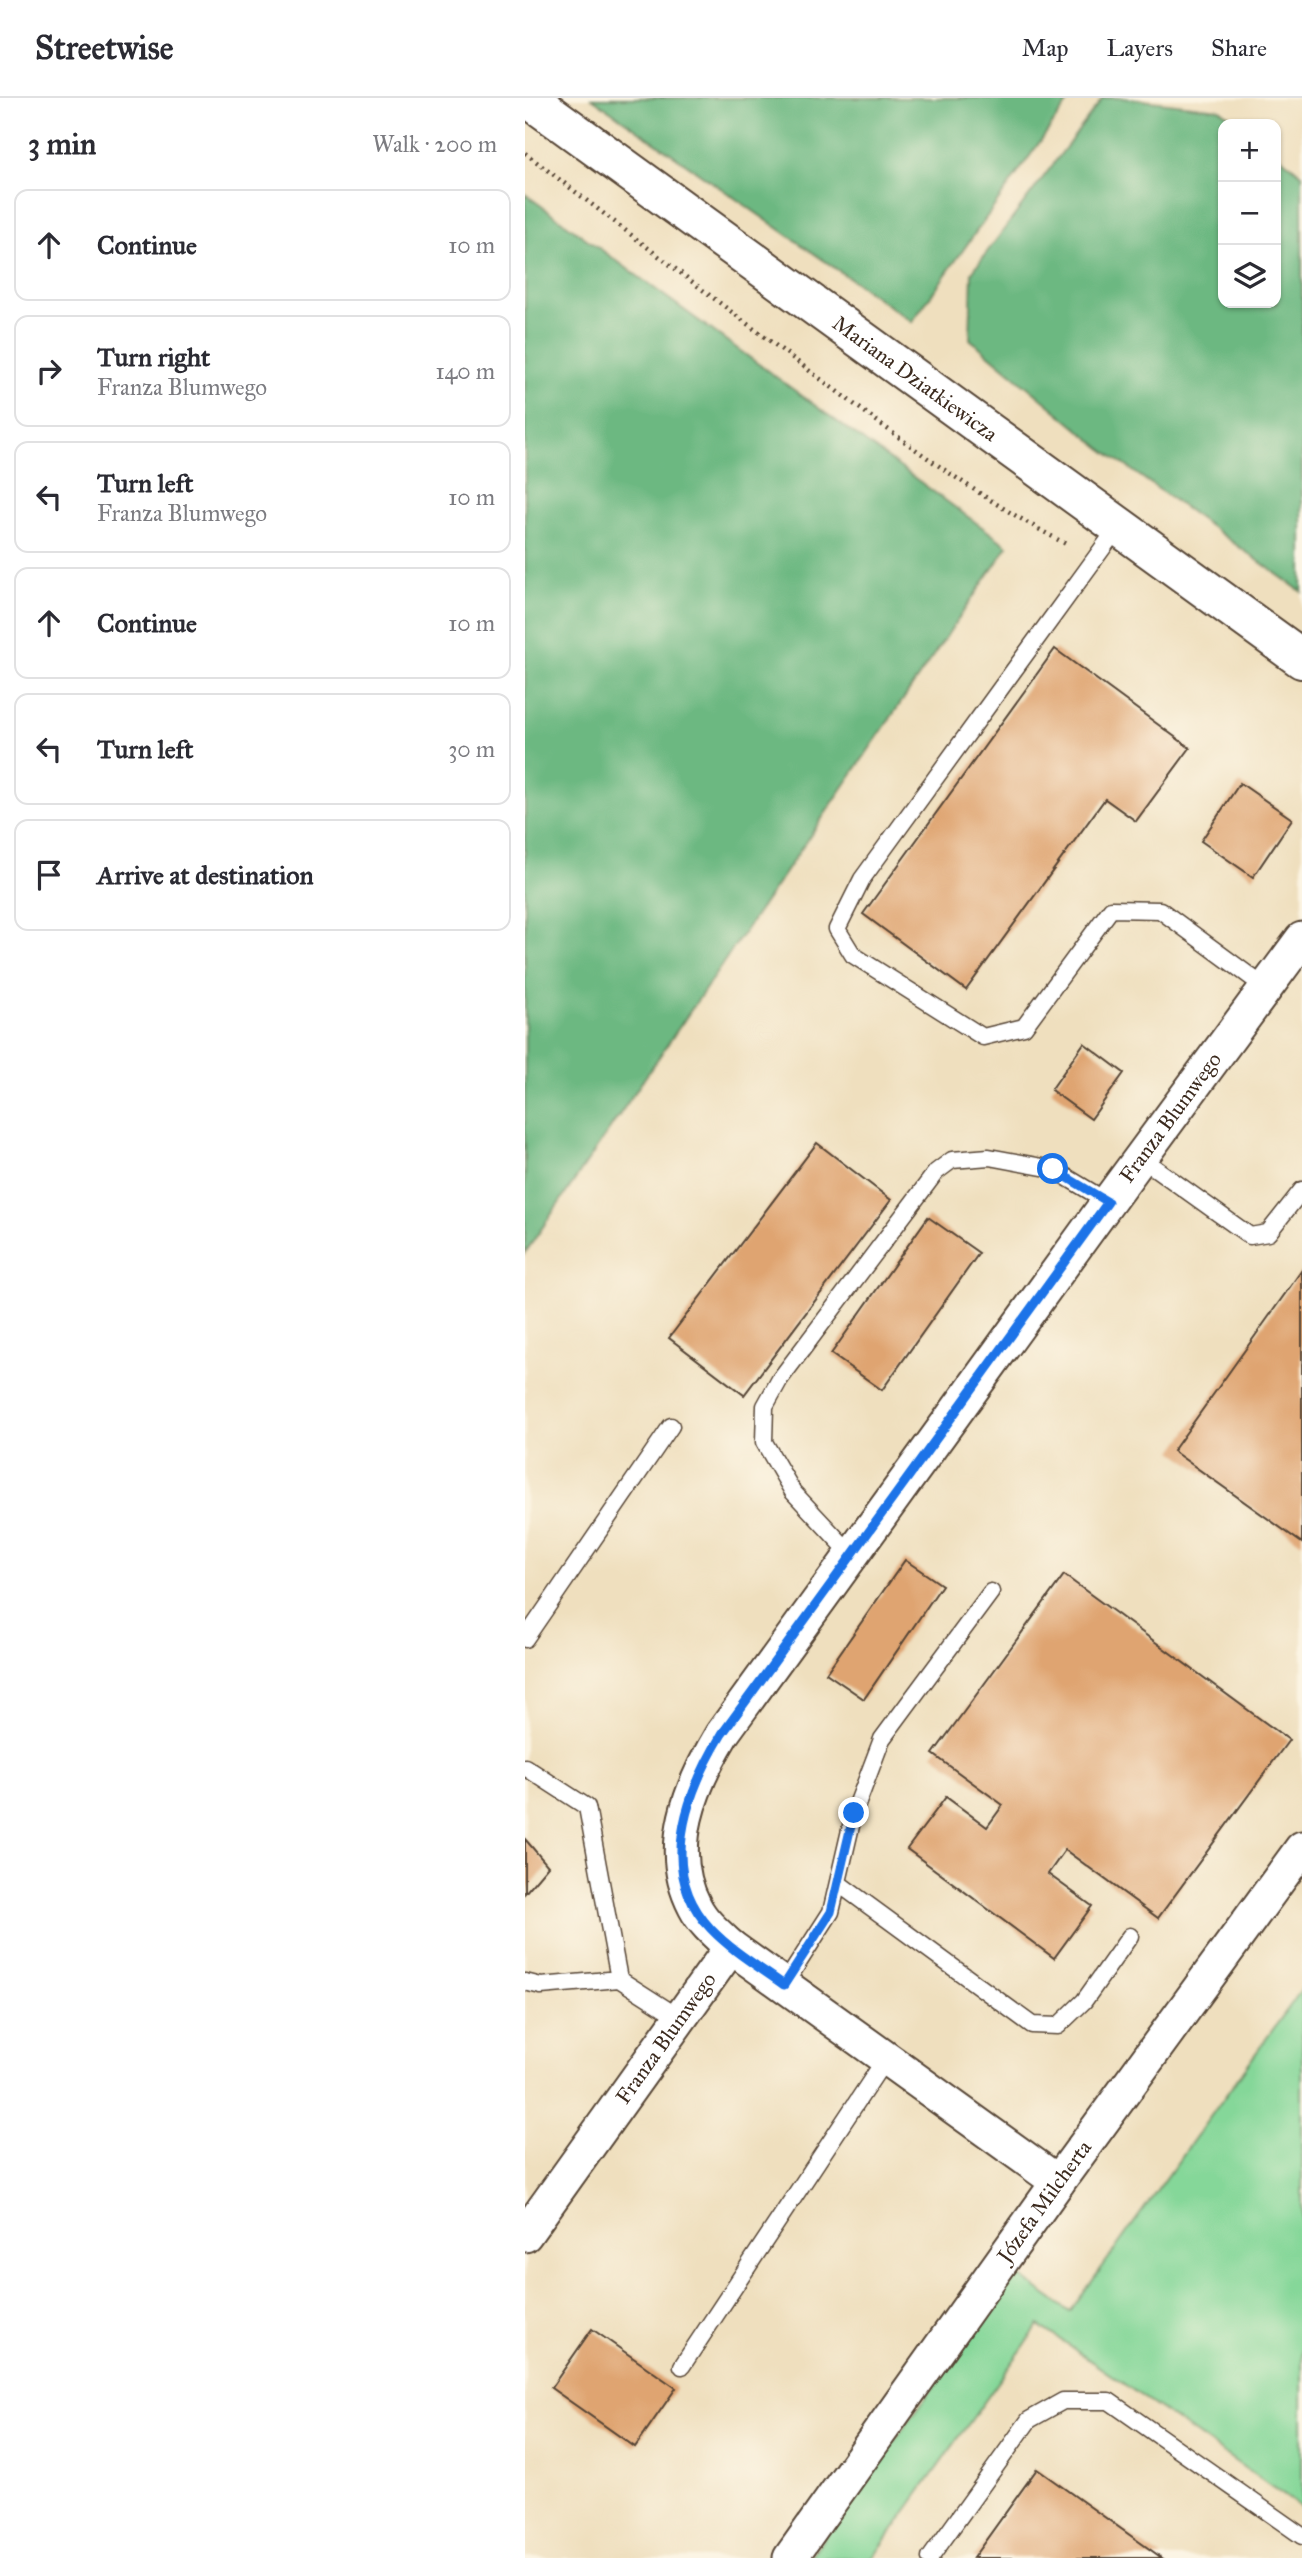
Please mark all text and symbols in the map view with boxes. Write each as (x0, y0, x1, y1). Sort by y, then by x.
text: Streetwise (35, 28, 173, 68)
text: Map (1022, 33, 1069, 63)
text: Layers (1107, 33, 1173, 63)
text: Share (1211, 33, 1267, 63)
map controls (1218, 119, 1281, 308)
button: + (1218, 119, 1281, 182)
text: 3 min (28, 126, 96, 162)
text: Walk · 200 m (372, 130, 497, 158)
button: − (1218, 182, 1281, 245)
icon: ahead (30, 226, 68, 264)
text: Continue (97, 229, 197, 261)
text: 10 m (448, 231, 495, 259)
button: layers (1218, 245, 1281, 308)
street label: Mariana Dziatkiewicza (828, 310, 1003, 447)
text: Turn right (97, 341, 210, 373)
icon: right (30, 352, 68, 390)
text: 140 m (435, 357, 495, 385)
text: Franza Blumwego (97, 373, 267, 401)
text: Turn left (97, 467, 193, 499)
icon: left (30, 478, 68, 516)
text: 10 m (448, 483, 495, 511)
text: Franza Blumwego (97, 499, 267, 527)
icon: ahead (30, 604, 68, 642)
text: Continue (97, 607, 197, 639)
text: 10 m (448, 609, 495, 637)
icon: left (30, 730, 68, 768)
text: Turn left (97, 733, 193, 765)
text: 30 m (448, 735, 495, 763)
icon: arrive (30, 856, 68, 894)
text: Arrive at destination (97, 859, 314, 891)
street label: Franza Blumwego (1114, 1047, 1227, 1188)
route start (1037, 1153, 1068, 1184)
route end (838, 1797, 869, 1828)
street label: Franza Blumwego (610, 1967, 722, 2109)
street label: Józefa Milcherta (991, 2135, 1097, 2269)

